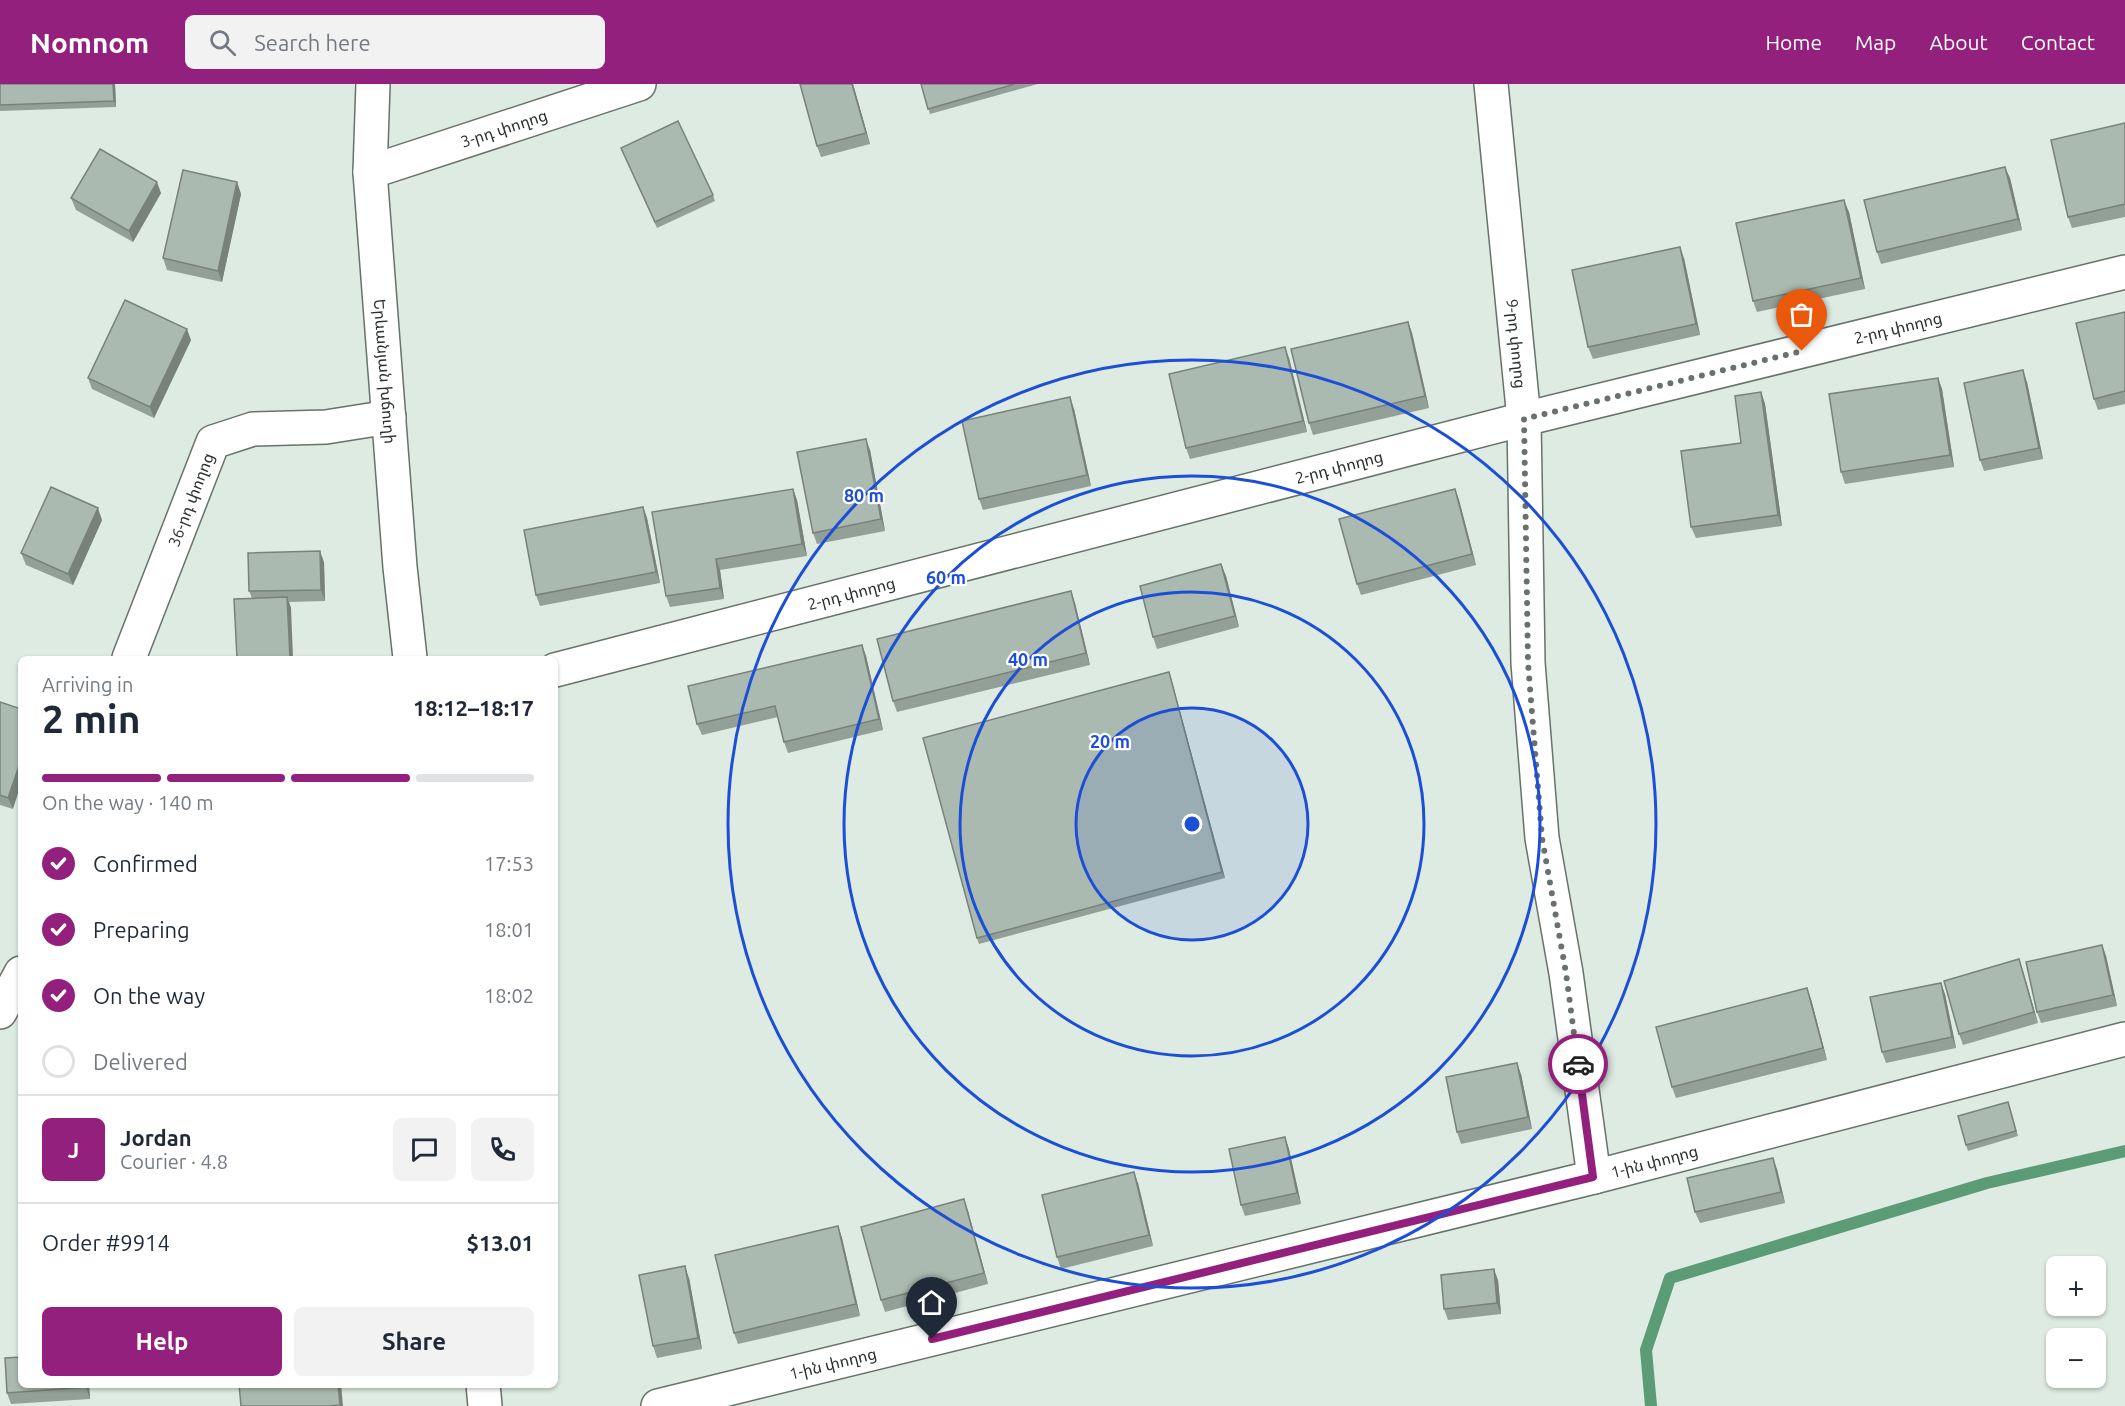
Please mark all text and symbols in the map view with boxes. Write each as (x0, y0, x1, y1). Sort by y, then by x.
search box (185, 15, 605, 69)
icon: search (206, 26, 239, 59)
text: Nomnom (30, 27, 149, 58)
text: Search here (254, 30, 371, 55)
text: Home (1765, 30, 1822, 54)
text: Map (1855, 30, 1896, 54)
text: About (1929, 30, 1988, 54)
text: Contact (2021, 30, 2095, 54)
street label: 3-րդ փողոց (458, 106, 550, 151)
pin (1776, 289, 1827, 351)
street label: Երևանյան խճուղի (371, 298, 400, 445)
street label: 9-րդ փողոց (1503, 298, 1530, 389)
icon: bag (1785, 298, 1818, 331)
street label: 2-րդ փողոց (1852, 308, 1944, 347)
street label: 2-րդ փողոց (1293, 447, 1385, 487)
street label: 36-րդ փողոց (164, 450, 218, 549)
text: 80 m (844, 485, 884, 505)
text: 60 m (926, 567, 966, 587)
street label: 2-րդ փողոց (805, 573, 897, 613)
text: 40 m (1008, 649, 1048, 669)
text: Arriving in (42, 673, 133, 696)
text: 18:12–18:17 (413, 695, 534, 720)
text: 2 min (42, 697, 141, 740)
text: 20 m (1090, 731, 1130, 751)
text: On the way · 140 m (42, 791, 214, 814)
centre of rings (1182, 814, 1202, 834)
icon: check (42, 847, 75, 880)
text: Confirmed (93, 851, 198, 876)
text: 17:53 (484, 852, 534, 875)
icon: check (42, 913, 75, 946)
text: Preparing (93, 917, 190, 942)
text: 18:01 (484, 918, 534, 941)
icon: check (42, 979, 75, 1012)
text: On the way (93, 983, 205, 1008)
text: 18:02 (484, 984, 534, 1007)
courier (1548, 1034, 1608, 1094)
icon: car (1562, 1048, 1595, 1081)
text: Delivered (93, 1049, 188, 1074)
button: chat (393, 1118, 456, 1181)
button: phone (471, 1118, 534, 1181)
text: Jordan (120, 1125, 192, 1150)
text: J (68, 1137, 79, 1162)
street label: 1-ին փողոց (1609, 1141, 1700, 1181)
text: Courier · 4.8 (120, 1150, 228, 1173)
text: Order #9914 (42, 1230, 170, 1255)
text: $13.01 (467, 1230, 534, 1255)
map controls (2046, 1256, 2106, 1388)
button: + (2046, 1256, 2106, 1316)
pin (906, 1277, 957, 1339)
icon: home (915, 1286, 948, 1319)
button: Help (42, 1307, 282, 1376)
button: Share (294, 1307, 534, 1376)
button: − (2046, 1328, 2106, 1388)
street label: 1-ին փողոց (787, 1344, 879, 1383)

